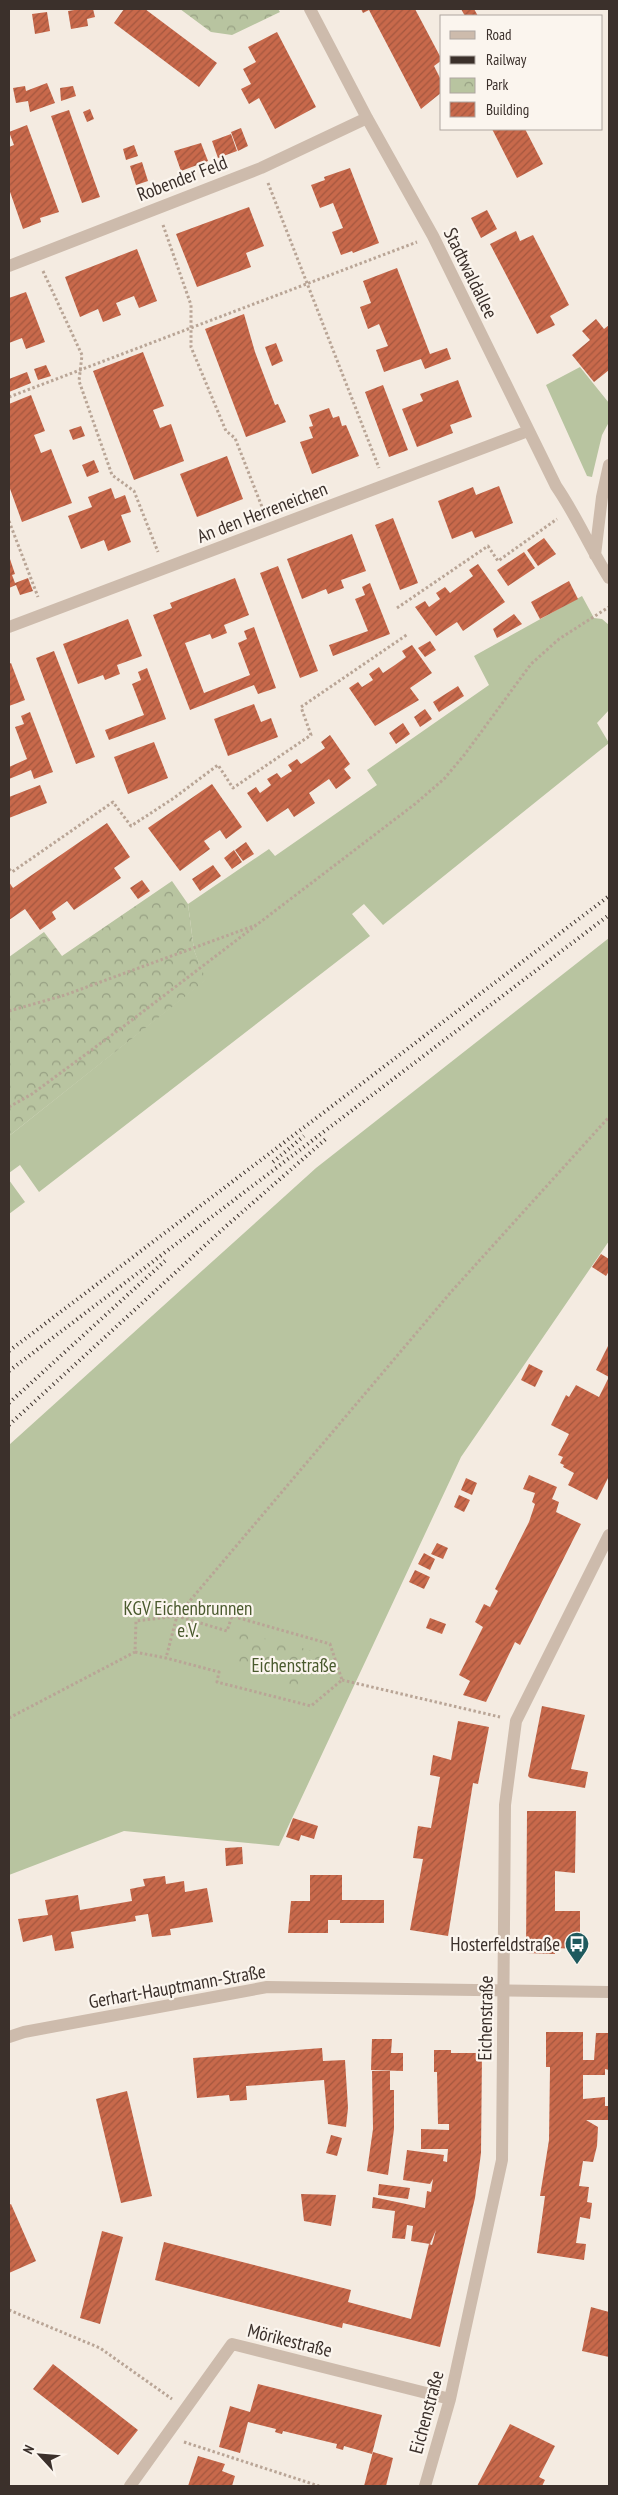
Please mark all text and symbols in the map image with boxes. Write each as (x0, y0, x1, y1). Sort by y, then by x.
legend (440, 15, 603, 130)
text: Road (486, 25, 512, 44)
text: Railway (486, 50, 527, 69)
text: Park (486, 75, 508, 94)
text: Building (486, 100, 529, 119)
street label: Robender Feld (134, 150, 230, 206)
street label: Stadtwaldallee (439, 224, 503, 322)
street label: An den Herreneichen (193, 476, 331, 548)
park label: KGV Eichenbrunnen e.V. (124, 1596, 252, 1642)
park label: Eichenstraße (251, 1653, 337, 1677)
bus stop icon: Hosterfeldstraße (564, 1931, 590, 1965)
place label: Hosterfeldstraße (450, 1932, 560, 1956)
street label: Gerhart-Hauptmann-Straße (87, 1959, 268, 2013)
street label: Eichenstraße (472, 1975, 498, 2061)
street label: Mörikestraße (245, 2318, 335, 2362)
street label: Eichenstraße (403, 2368, 449, 2456)
north arrow (15, 2430, 65, 2480)
text: N (19, 2442, 38, 2457)

